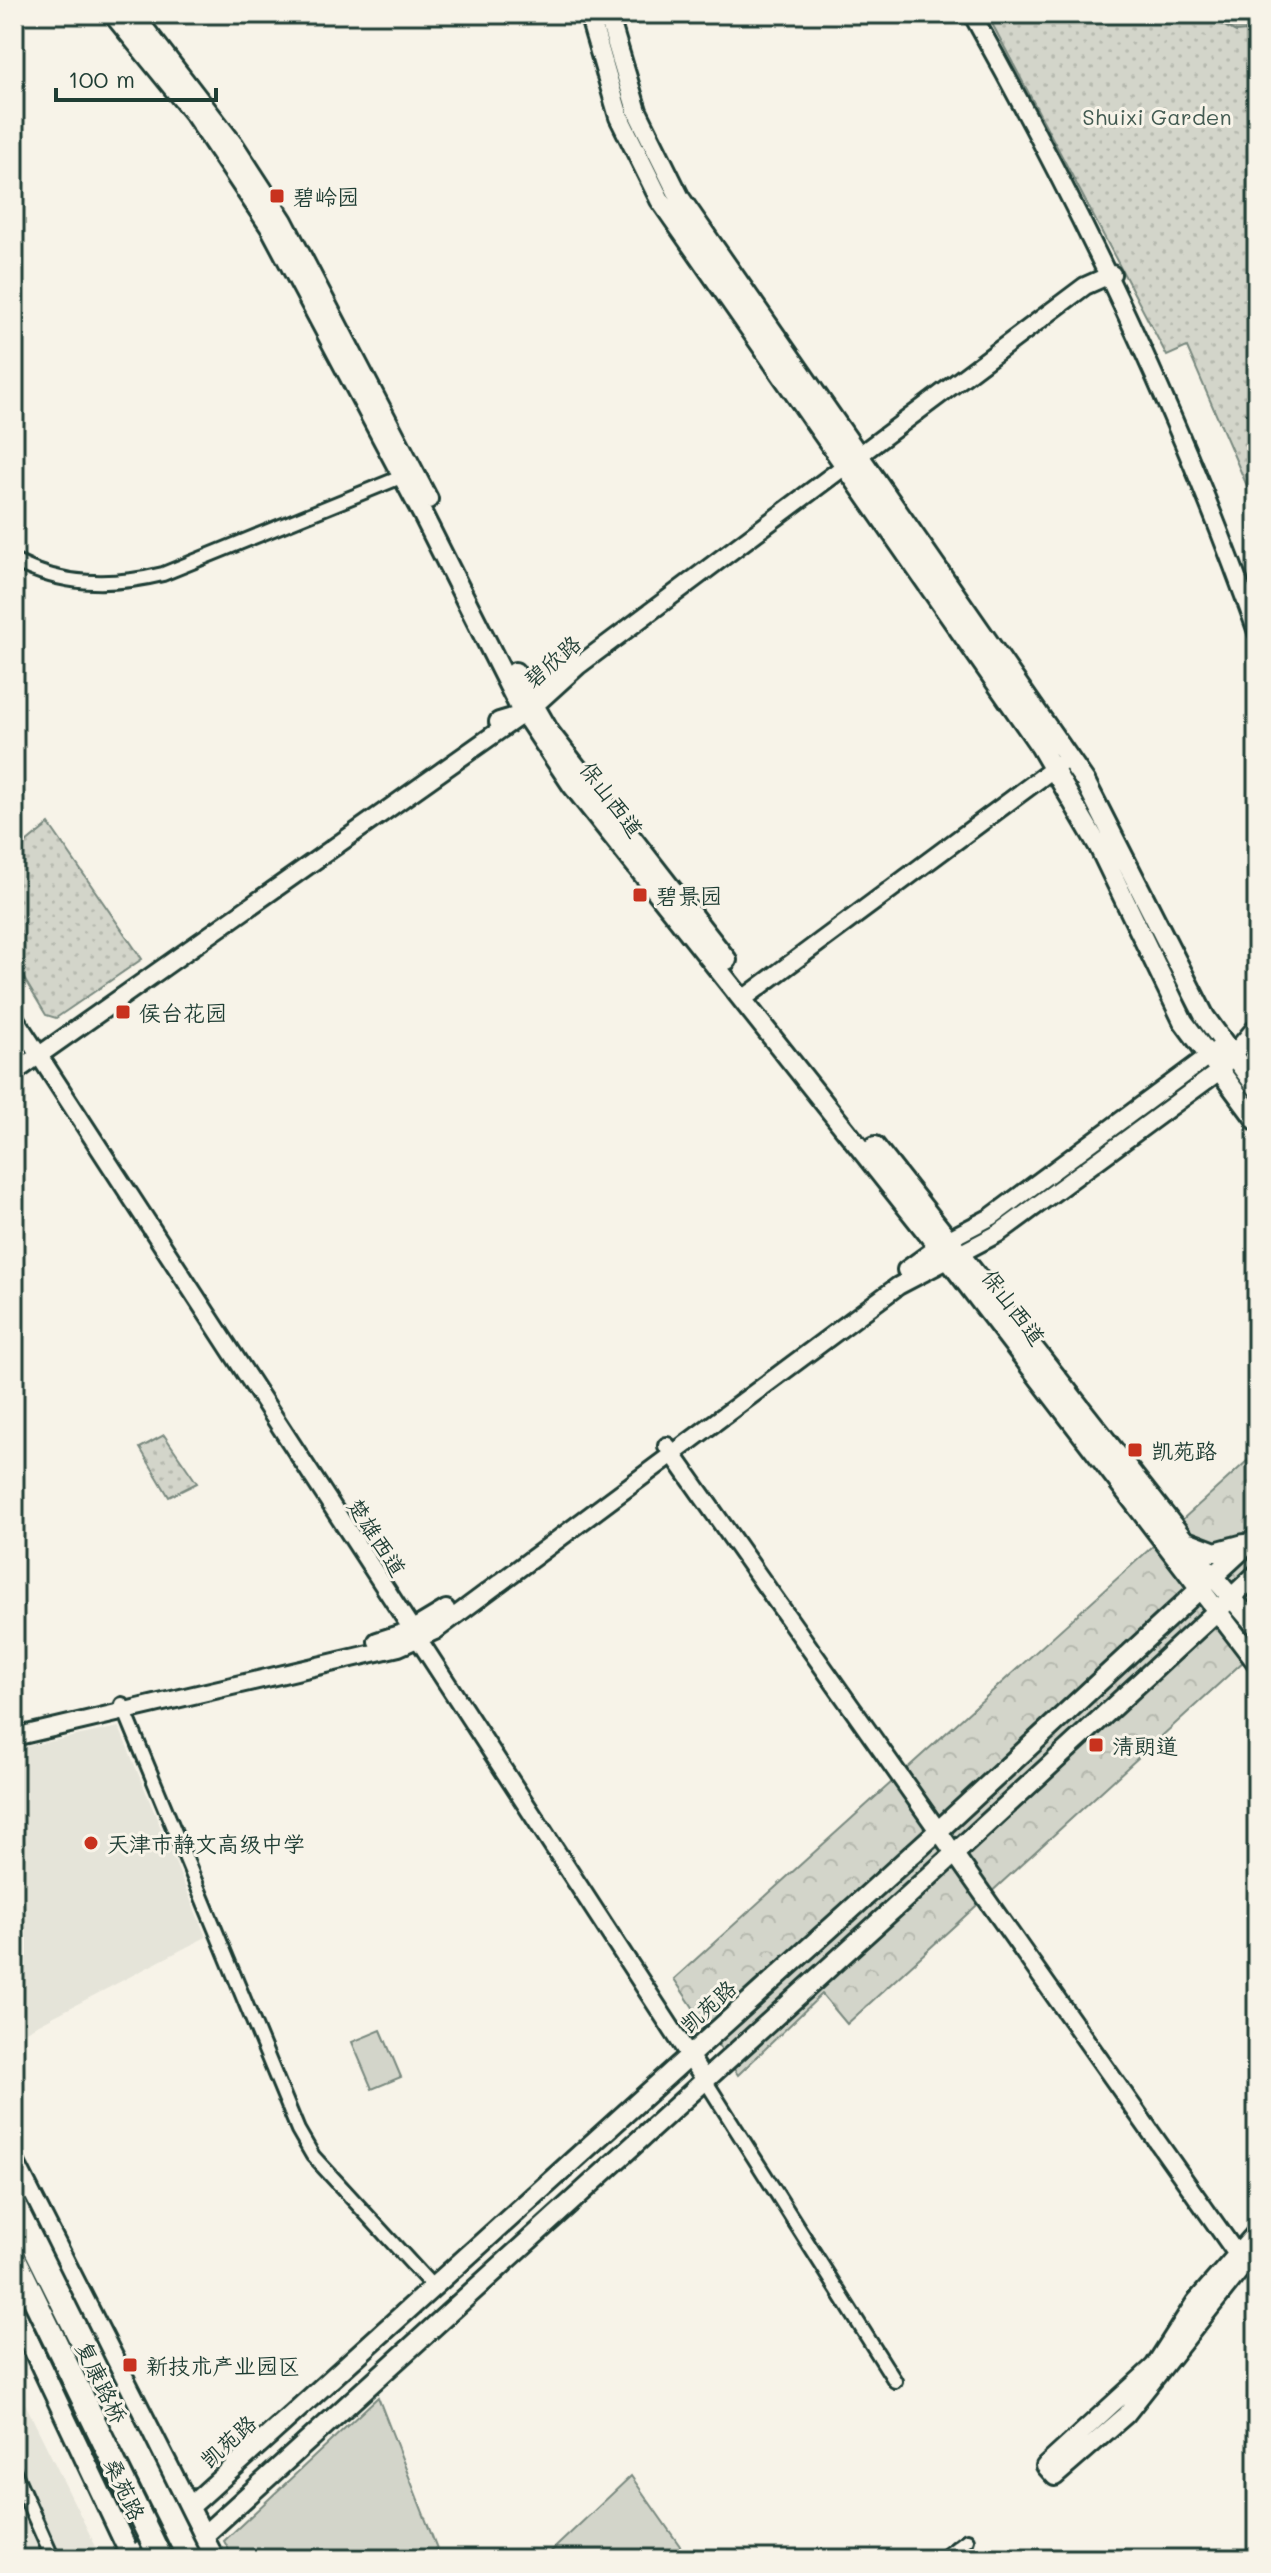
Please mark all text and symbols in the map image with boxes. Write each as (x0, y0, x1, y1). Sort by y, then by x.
scale bar (56, 52, 216, 102)
text: 100 m (68, 63, 135, 94)
park label: Shuixi Garden (1082, 102, 1232, 131)
place label: 碧岭园 (293, 182, 359, 211)
marker: 碧岭园 (268, 187, 286, 205)
street label: 碧欣路 (518, 628, 586, 694)
street label: 保山西道 (574, 755, 650, 843)
place label: 碧景园 (656, 881, 722, 910)
marker: 碧景园 (631, 886, 649, 904)
place label: 侯台花园 (139, 998, 227, 1027)
marker: 侯台花园 (114, 1003, 132, 1021)
street label: 保山西道 (976, 1263, 1052, 1351)
place label: 凯苑路 (1151, 1436, 1217, 1465)
marker: 凯苑路 (1126, 1441, 1144, 1459)
street label: 楚雄西道 (341, 1492, 413, 1582)
place label: 清朗道 (1112, 1731, 1178, 1760)
marker: 清朗道 (1087, 1736, 1105, 1754)
place label: 天津市静文高级中学 (107, 1829, 305, 1858)
marker: 天津市静文高级中学 (82, 1834, 100, 1852)
street label: 凯苑路 (674, 1973, 742, 2039)
street label: 复康路桥 (70, 2336, 134, 2428)
place label: 新技术产业园区 (146, 2351, 300, 2380)
marker: 新技术产业园区 (121, 2356, 139, 2374)
street label: 凯苑路 (194, 2408, 262, 2474)
street label: 桑苑路 (98, 2453, 152, 2525)

